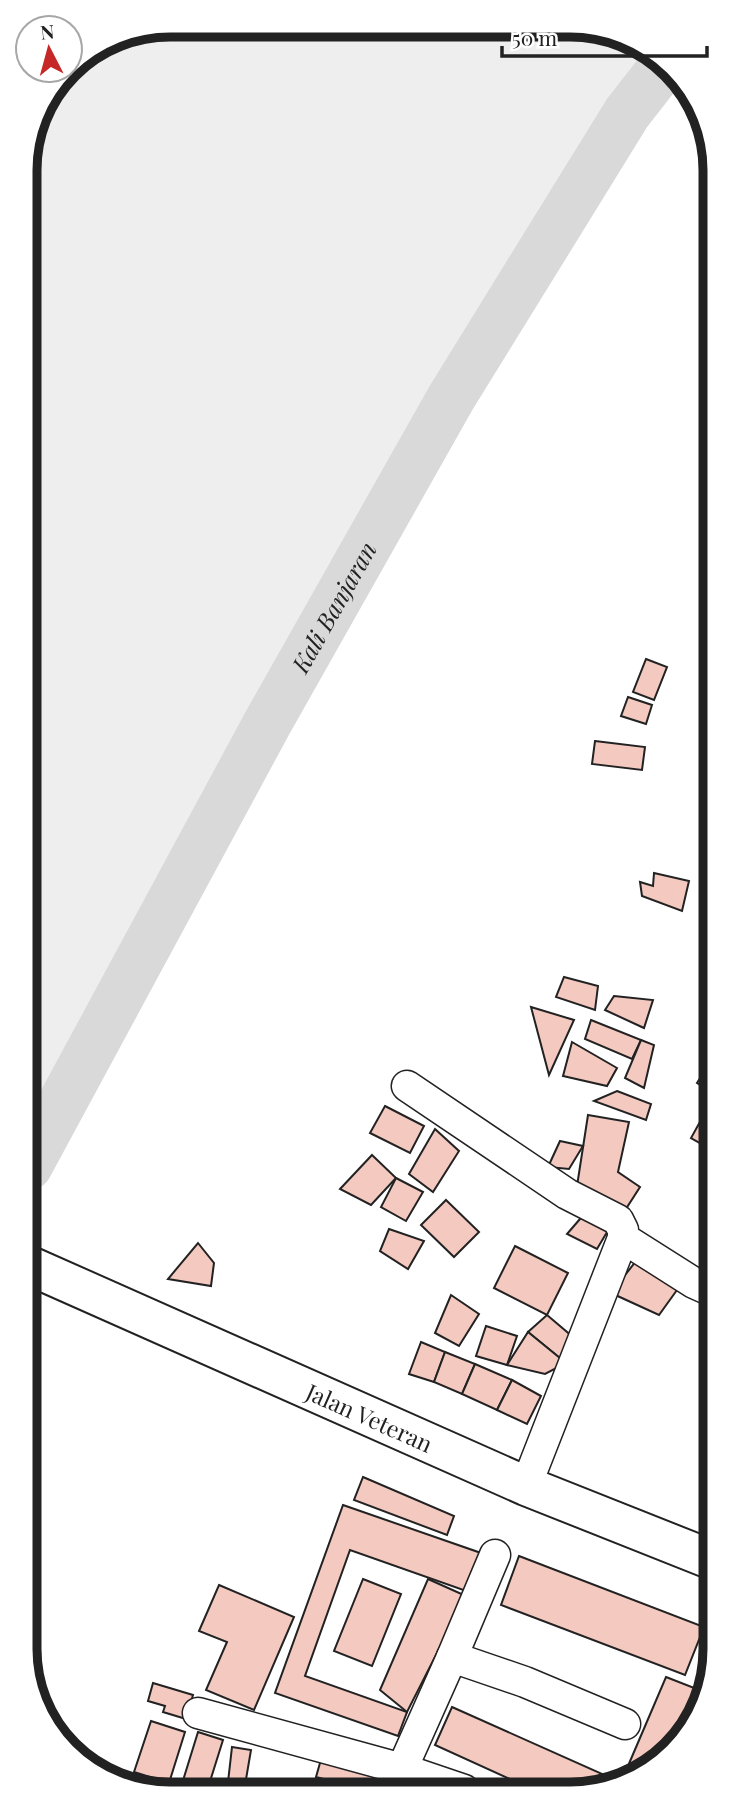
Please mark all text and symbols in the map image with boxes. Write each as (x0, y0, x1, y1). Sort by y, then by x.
north arrow (14, 14, 84, 84)
scale bar (502, 14, 707, 58)
text: N (39, 17, 56, 45)
text: 50 m (512, 23, 558, 51)
water label: Kali Banjaran (283, 536, 383, 679)
street label: Jalan Veteran (301, 1375, 438, 1458)

